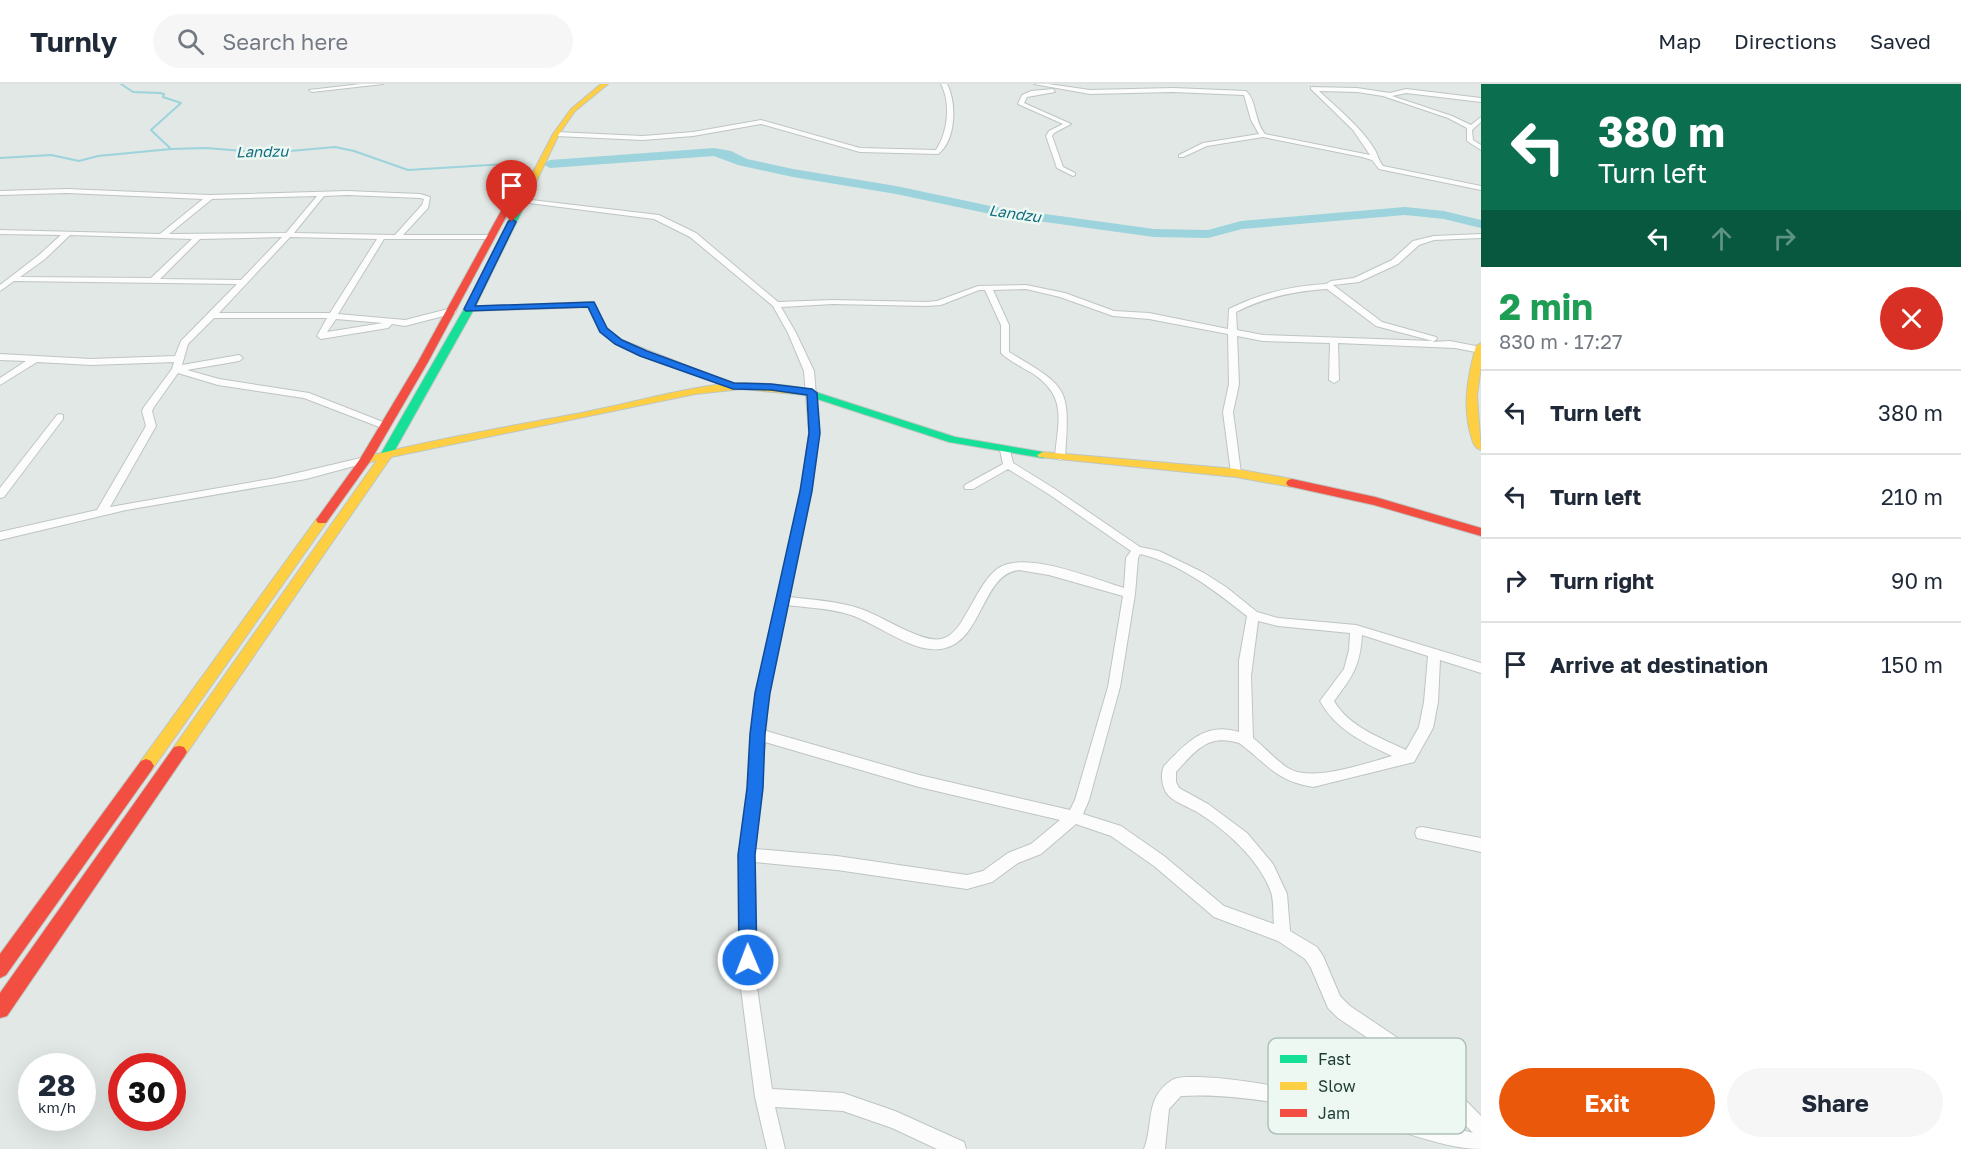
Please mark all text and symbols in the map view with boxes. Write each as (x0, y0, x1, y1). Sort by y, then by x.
search box (153, 14, 573, 68)
text: Turnly (30, 25, 117, 58)
icon: search (174, 25, 207, 58)
text: Search here (222, 28, 348, 55)
text: Map (1658, 28, 1701, 54)
text: Directions (1734, 28, 1837, 54)
text: Saved (1870, 28, 1931, 54)
text: 380 m (1598, 106, 1725, 156)
icon: left (1499, 108, 1577, 186)
water label: Landzu (236, 142, 289, 160)
text: Turn left (1598, 157, 1707, 189)
pin (486, 160, 537, 222)
icon: arrive (495, 169, 528, 202)
water label: Landzu (988, 200, 1043, 226)
icon: left (1642, 222, 1675, 255)
icon: ahead (1705, 222, 1738, 255)
icon: right (1768, 222, 1801, 255)
text: 2 min (1499, 285, 1593, 328)
button: close (1880, 287, 1943, 350)
text: 830 m · 17:27 (1499, 329, 1623, 353)
icon: left (1499, 396, 1532, 429)
text: Turn left (1550, 399, 1641, 426)
text: 380 m (1878, 399, 1943, 426)
icon: left (1499, 480, 1532, 513)
text: Turn left (1550, 483, 1641, 510)
text: 210 m (1881, 483, 1943, 510)
icon: right (1499, 564, 1532, 597)
text: Turn right (1550, 567, 1654, 594)
text: 90 m (1891, 567, 1943, 594)
icon: arrive (1499, 648, 1532, 681)
text: Arrive at destination (1550, 651, 1768, 678)
text: 150 m (1881, 651, 1943, 678)
position arrow (716, 928, 780, 992)
legend (1268, 1038, 1466, 1134)
text: Fast (1318, 1049, 1351, 1069)
speed limit sign: 30 (108, 1053, 186, 1131)
text: 28 (38, 1067, 76, 1103)
button: Exit (1499, 1068, 1715, 1137)
button: Share (1727, 1068, 1943, 1137)
text: Slow (1318, 1076, 1356, 1096)
text: km/h (38, 1098, 76, 1116)
text: Jam (1318, 1103, 1350, 1123)

